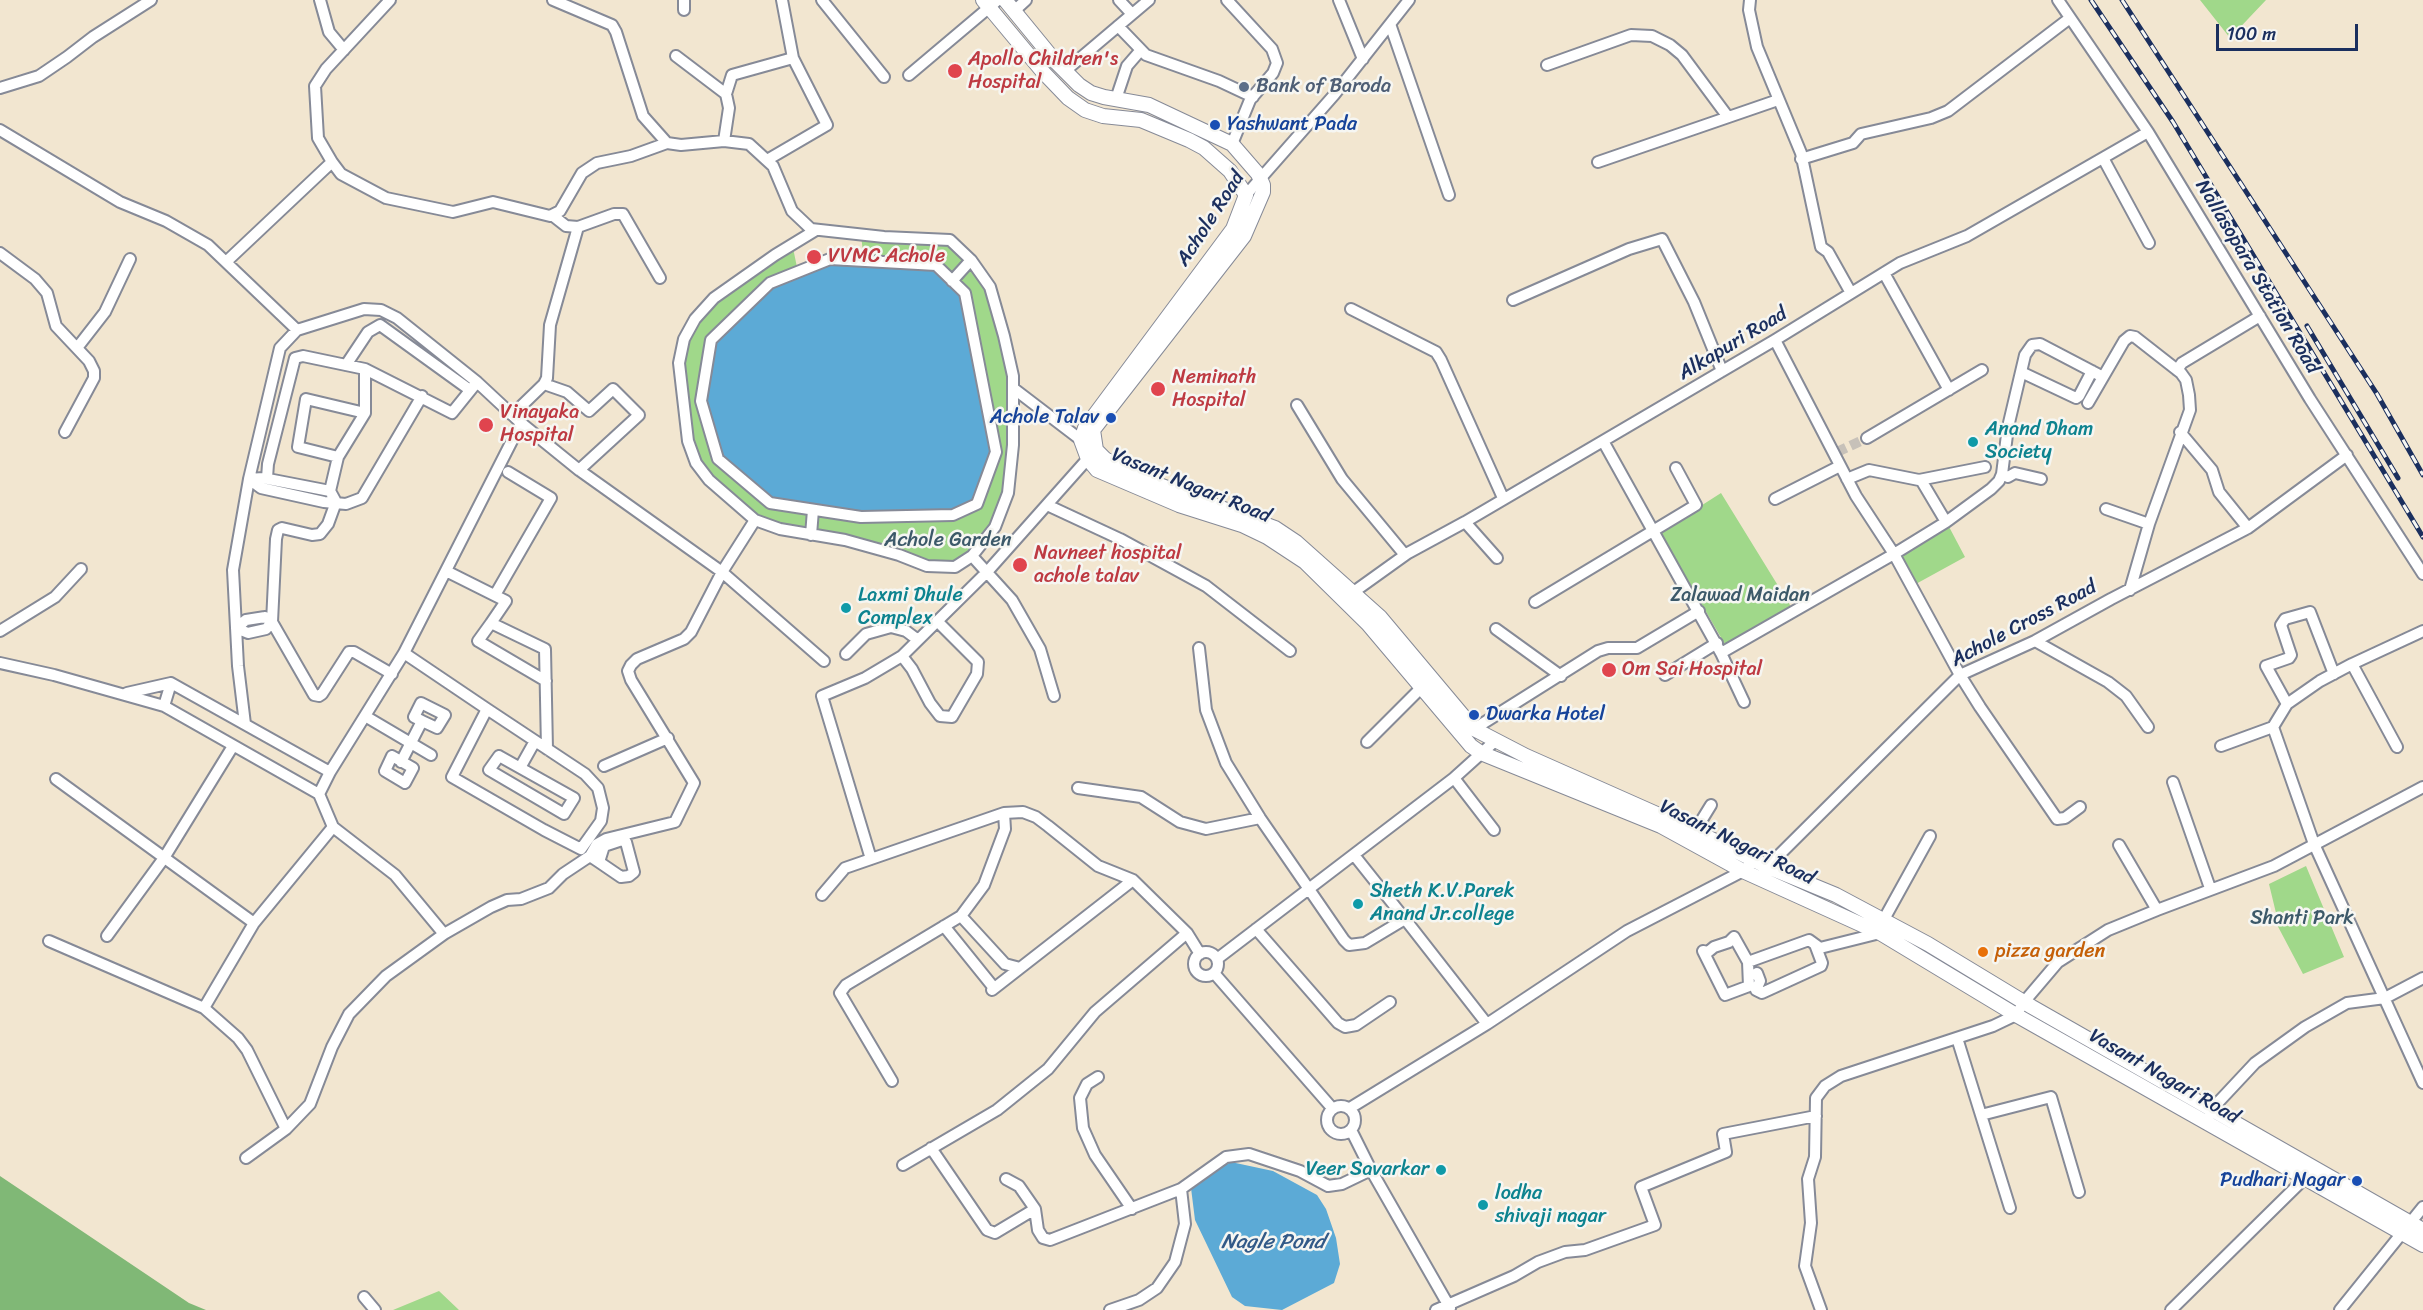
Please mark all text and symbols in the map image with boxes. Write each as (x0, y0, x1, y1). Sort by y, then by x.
scale bar (2219, 12, 2362, 50)
text: 100 m (2227, 18, 2276, 50)
place label: Apollo Children's Hospital (968, 48, 1118, 95)
marker: Apollo Children's Hospital (946, 62, 964, 80)
place label: Bank of Baroda (1256, 75, 1391, 99)
marker: Bank of Baroda (1237, 80, 1251, 94)
place label: Yashwant Pada (1227, 113, 1357, 137)
marker: Yashwant Pada (1208, 118, 1222, 132)
street label: Achole Road (1172, 167, 1250, 271)
street label: Nallasopara Station Road (2190, 176, 2324, 378)
place label: VVMC Achole (828, 245, 945, 269)
marker: VVMC Achole (805, 248, 823, 266)
street label: Alkapuri Road (1674, 302, 1792, 386)
place label: Neminath Hospital (1172, 366, 1256, 413)
marker: Neminath Hospital (1149, 380, 1167, 398)
place label: Vinayaka Hospital (500, 401, 579, 448)
place label: Achole Talav (990, 406, 1099, 430)
marker: Achole Talav (1104, 411, 1118, 425)
marker: Vinayaka Hospital (477, 416, 495, 434)
place label: Anand Dham Society (1985, 418, 2093, 465)
marker: Anand Dham Society (1966, 435, 1980, 449)
street label: Vasant Nagari Road (1108, 443, 1274, 529)
park label: Achole Garden (884, 529, 1012, 553)
place label: Navneet hospital achole talav (1034, 542, 1182, 589)
marker: Navneet hospital achole talav (1011, 556, 1029, 574)
street label: Achole Cross Road (1947, 576, 2101, 672)
place label: Laxmi Dhule Complex (858, 584, 963, 631)
park label: Zalawad Maidan (1670, 584, 1810, 608)
marker: Laxmi Dhule Complex (839, 601, 853, 615)
place label: Om Sai Hospital (1622, 658, 1762, 682)
marker: Om Sai Hospital (1600, 661, 1618, 679)
place label: Dwarka Hotel (1486, 703, 1605, 727)
marker: Dwarka Hotel (1467, 708, 1481, 722)
street label: Vasant Nagari Road (1656, 795, 1818, 891)
place label: Sheth K.V.Parek Anand Jr.college (1370, 880, 1514, 927)
marker: Sheth K.V.Parek Anand Jr.college (1351, 897, 1365, 911)
park label: Shanti Park (2250, 907, 2354, 931)
place label: pizza garden (1995, 940, 2105, 964)
marker: pizza garden (1976, 945, 1990, 959)
street label: Vasant Nagari Road (2085, 1024, 2243, 1130)
place label: Veer Savarkar (1306, 1158, 1429, 1182)
marker: Veer Savarkar (1434, 1163, 1448, 1177)
place label: Pudhari Nagar (2220, 1169, 2345, 1193)
marker: Pudhari Nagar (2350, 1174, 2364, 1188)
place label: lodha shivaji nagar (1495, 1182, 1606, 1229)
marker: lodha shivaji nagar (1476, 1198, 1490, 1212)
water label: Nagle Pond (1221, 1230, 1325, 1256)

